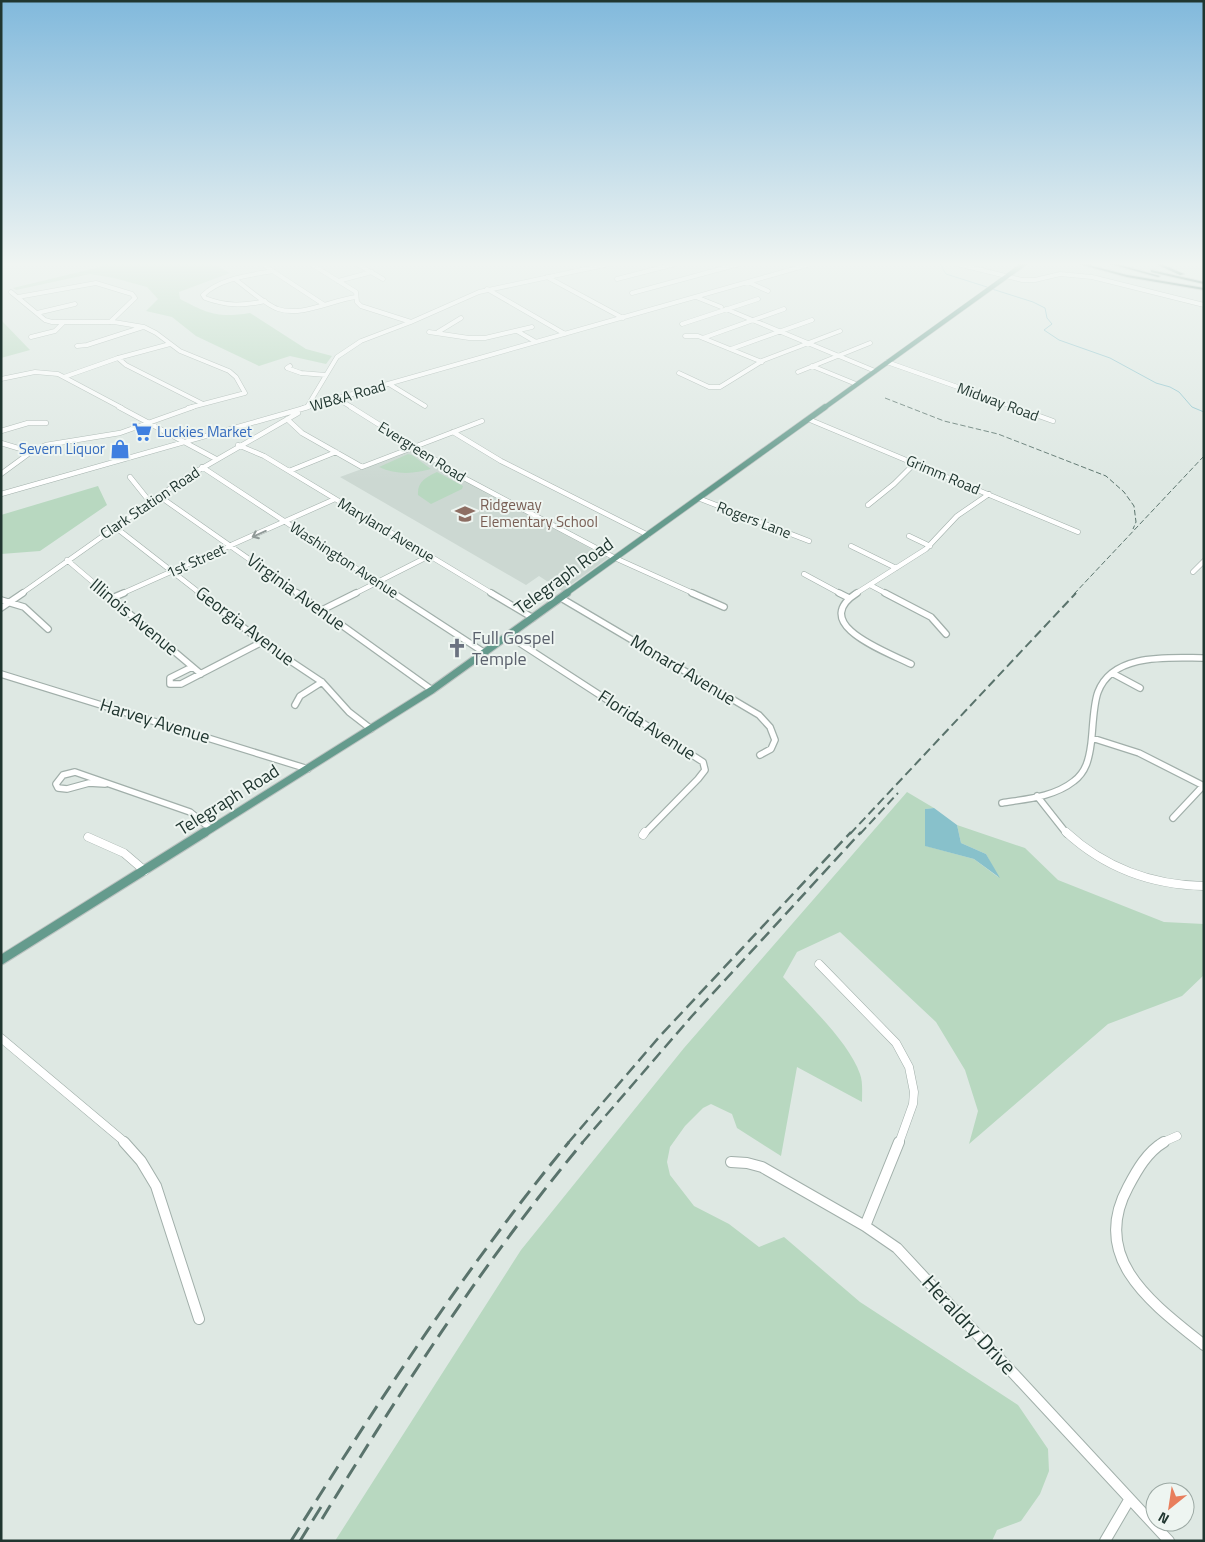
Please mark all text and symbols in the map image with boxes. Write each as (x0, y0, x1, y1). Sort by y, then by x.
street label: WB&A Road (307, 374, 388, 417)
street label: Midway Road (954, 376, 1042, 427)
street label: Evergreen Road (374, 415, 471, 488)
place label: Luckies Market (157, 420, 253, 443)
supermarket icon: Luckies Market (131, 421, 153, 443)
place label: Severn Liquor (19, 437, 105, 460)
shop icon: Severn Liquor (109, 438, 131, 460)
street label: Grimm Road (903, 449, 984, 500)
street label: Clark Station Road (95, 461, 204, 545)
street label: Maryland Avenue (333, 491, 439, 568)
place label: Ridgeway Elementary School (480, 493, 598, 533)
street label: Rogers Lane (714, 495, 795, 544)
school or university icon: Ridgeway Elementary School (454, 503, 476, 525)
street label: Washington Avenue (285, 516, 403, 604)
one-way arrow (252, 529, 267, 539)
street label: Telegraph Road (509, 530, 619, 621)
street label: 1st Street (163, 537, 230, 584)
street label: Virginia Avenue (241, 546, 351, 637)
street label: Illinois Avenue (84, 571, 185, 662)
street label: Georgia Avenue (190, 579, 301, 672)
place label: Full Gospel Temple (472, 624, 555, 672)
street label: Monard Avenue (625, 627, 741, 712)
church icon: Full Gospel Temple (446, 637, 468, 659)
street label: Florida Avenue (593, 683, 702, 766)
street label: Harvey Avenue (97, 691, 213, 750)
street label: Telegraph Road (171, 757, 284, 842)
street label: Heraldry Drive (915, 1267, 1025, 1381)
north arrow (1145, 1482, 1195, 1532)
text: N (1154, 1507, 1173, 1530)

